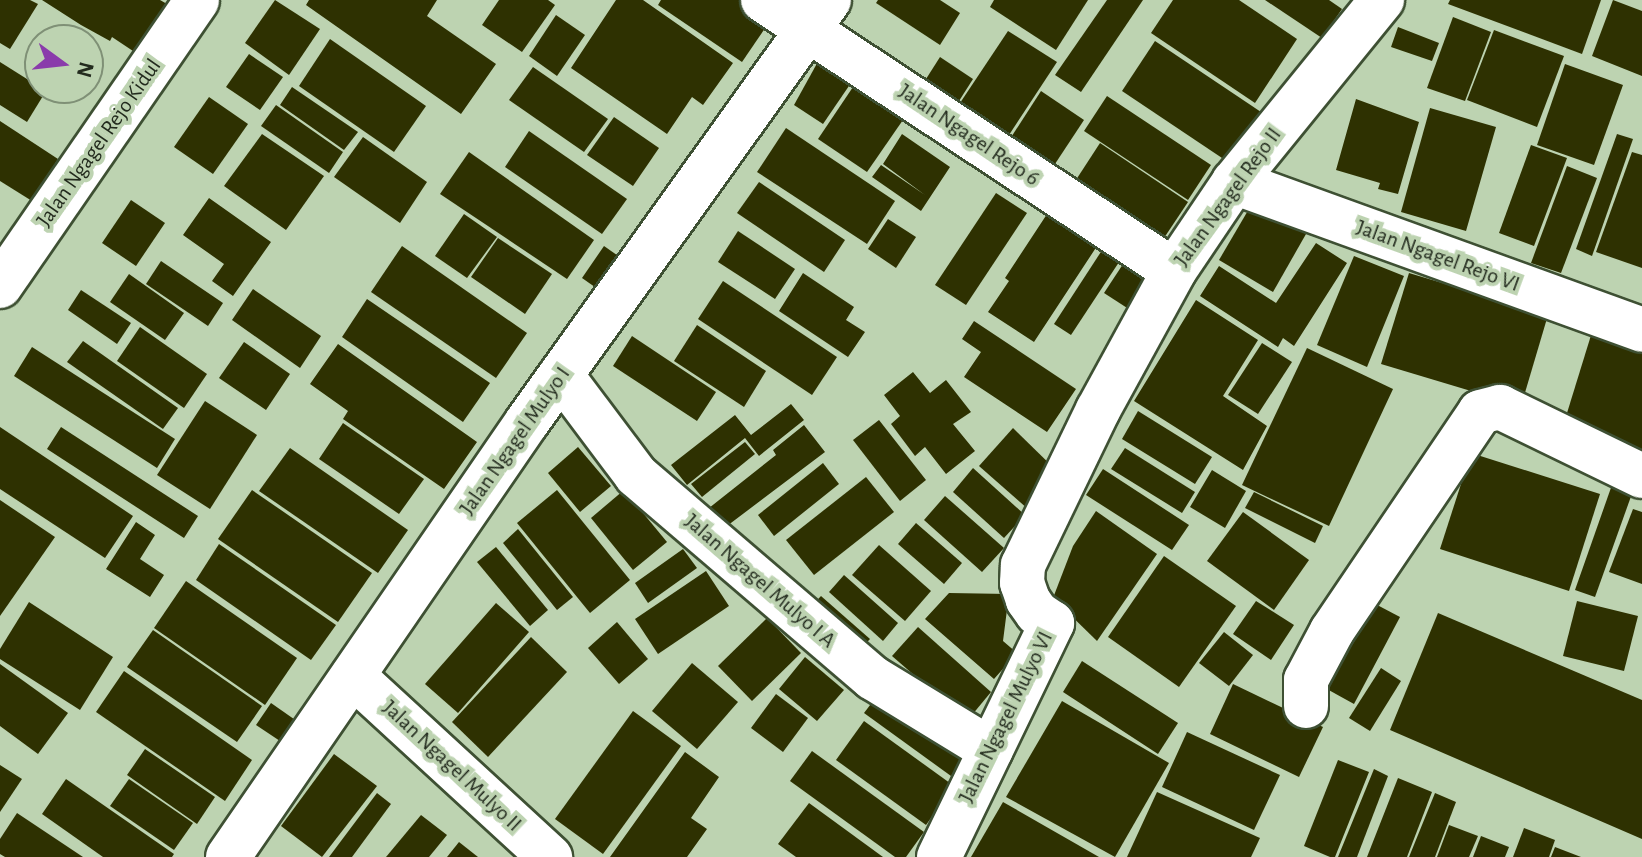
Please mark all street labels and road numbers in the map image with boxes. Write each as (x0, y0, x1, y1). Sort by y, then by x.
street label: Jalan Ngagel Rejo Kidul (31, 54, 167, 232)
street label: Jalan Ngagel Rejo 6 (894, 78, 1044, 192)
street label: Jalan Ngagel Rejo II (1169, 122, 1287, 272)
street label: Jalan Ngagel Rejo VI (1353, 214, 1523, 298)
street label: Jalan Ngagel Mulyo I (454, 362, 576, 520)
street label: Jalan Ngagel Mulyo I A (679, 508, 841, 654)
street label: Jalan Ngagel Mulyo VI (953, 627, 1059, 807)
street label: Jalan Ngagel Mulyo II (377, 695, 527, 837)

